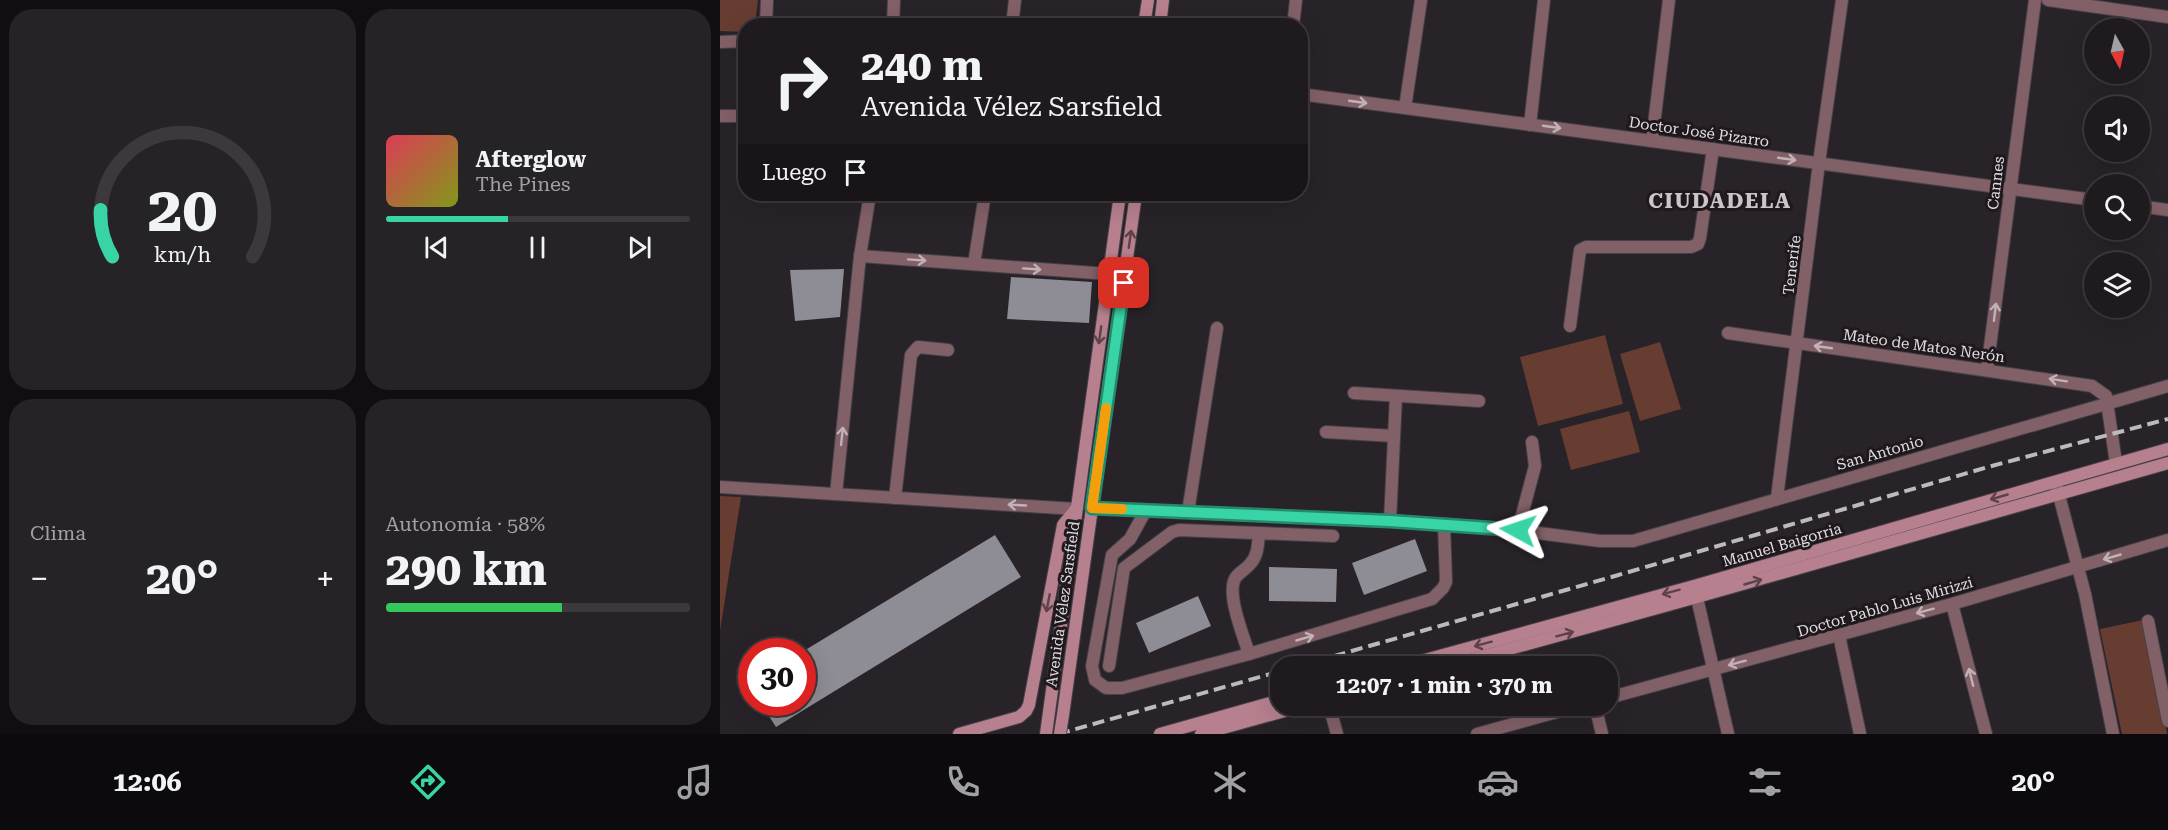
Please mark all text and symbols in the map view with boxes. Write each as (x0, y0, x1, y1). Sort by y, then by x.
north arrow (2084, 18, 2150, 84)
map controls (2084, 18, 2150, 318)
text: 240 m (861, 41, 983, 90)
icon: right (762, 42, 840, 120)
text: Avenida Vélez Sarsfield (861, 91, 1162, 123)
one-way arrow (1348, 96, 1368, 107)
button: sound (2084, 96, 2150, 162)
street label: Doctor José Pizarro (1628, 113, 1770, 151)
one-way arrow (1541, 122, 1561, 133)
text: Afterglow (476, 147, 586, 172)
one-way arrow (1776, 154, 1796, 165)
street label: Cannes (1984, 155, 2008, 211)
icon: arrive (839, 156, 872, 189)
text: Luego (762, 160, 827, 185)
text: The Pines (476, 172, 571, 196)
text: 20 (147, 173, 217, 246)
button: search (2084, 174, 2150, 240)
district label: CIUDADELA (1648, 189, 1792, 213)
one-way arrow (1124, 229, 1135, 249)
icon: previous (420, 231, 453, 264)
icon: pause (521, 231, 554, 264)
icon: next (623, 231, 656, 264)
street label: Tenerife (1779, 234, 1805, 296)
text: km/h (154, 242, 211, 267)
button: layers (2084, 252, 2150, 318)
one-way arrow (906, 255, 926, 266)
pin (1098, 257, 1149, 308)
one-way arrow (1021, 263, 1041, 274)
icon: arrive (1107, 266, 1140, 299)
one-way arrow (1989, 302, 2000, 322)
one-way arrow (1095, 324, 1106, 344)
street label: Mateo de Matos Nerón (1842, 326, 2006, 366)
one-way arrow (1814, 341, 1834, 352)
one-way arrow (2048, 375, 2068, 386)
one-way arrow (837, 427, 848, 447)
street label: San Antonio (1834, 432, 1926, 474)
one-way arrow (1990, 492, 2009, 503)
position arrow (1486, 498, 1550, 562)
one-way arrow (1008, 500, 1028, 511)
text: Autonomía · 58% (386, 512, 545, 536)
street label: Manuel Baigorria (1720, 519, 1844, 571)
street label: Avenida Vélez Sarsfield (1042, 520, 1084, 688)
text: Clima (30, 521, 86, 545)
text: 290 km (386, 543, 547, 596)
text: 20° (146, 552, 219, 605)
one-way arrow (2103, 552, 2122, 563)
text: − (30, 559, 48, 598)
text: + (316, 559, 335, 598)
street label: Doctor Pablo Luis Mirizzi (1795, 573, 1975, 641)
one-way arrow (1743, 575, 1762, 587)
one-way arrow (1662, 587, 1681, 598)
one-way arrow (1042, 592, 1053, 612)
one-way arrow (1916, 606, 1935, 618)
one-way arrow (1555, 628, 1574, 639)
one-way arrow (1295, 632, 1314, 643)
speed limit sign: 30 (738, 638, 816, 716)
one-way arrow (1474, 639, 1493, 650)
one-way arrow (1727, 658, 1746, 669)
one-way arrow (1965, 668, 1977, 687)
text: 12:07 · 1 min · 370 m (1335, 673, 1553, 698)
icon: directions (407, 761, 449, 803)
icon: music (674, 761, 716, 803)
icon: phone (942, 761, 984, 803)
icon: climate (1209, 761, 1251, 803)
icon: car (1477, 761, 1519, 803)
icon: filters (1744, 761, 1786, 803)
text: 12:06 (113, 766, 182, 798)
text: 20° (2012, 766, 2055, 798)

